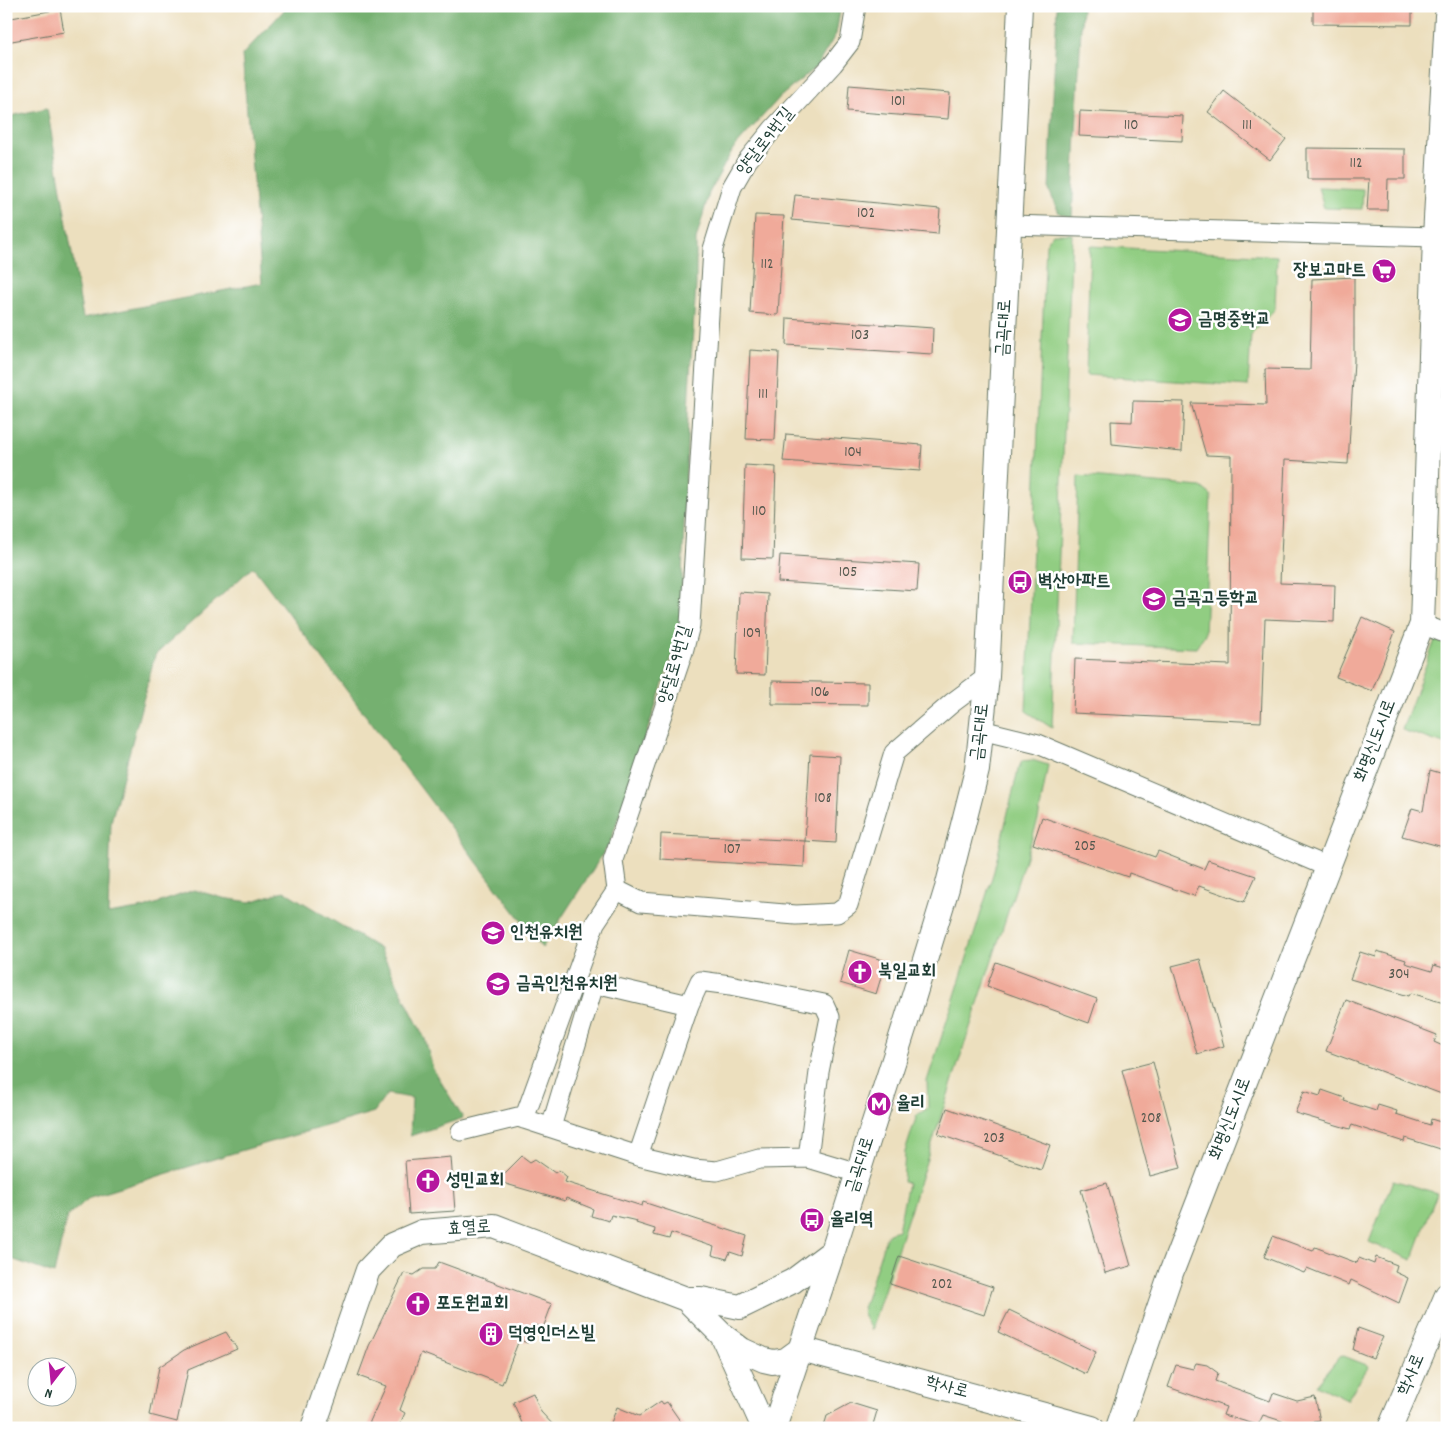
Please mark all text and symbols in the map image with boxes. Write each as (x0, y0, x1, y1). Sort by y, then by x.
house number: 101 (891, 91, 905, 113)
street label: 양달로9번길 (731, 102, 801, 181)
house number: 110 (1124, 115, 1138, 137)
house number: 111 (1242, 115, 1252, 137)
house number: 112 (1349, 153, 1363, 175)
house number: 102 (857, 203, 875, 225)
house number: 112 (760, 254, 774, 276)
supermarket icon: 장보고마트 (1371, 258, 1397, 284)
place label: 장보고마트 (1293, 259, 1366, 284)
street label: 금곡대로 (991, 298, 1019, 358)
school or university icon: 금명중학교 (1167, 307, 1193, 333)
place label: 금명중학교 (1198, 308, 1270, 333)
house number: 103 (851, 325, 869, 347)
house number: 111 (758, 384, 768, 406)
house number: 104 (844, 442, 862, 464)
house number: 110 (752, 501, 766, 523)
house number: 105 (839, 562, 857, 584)
bus stop icon: 벽산아파트 (1007, 569, 1033, 595)
place label: 벽산아파트 (1038, 570, 1110, 595)
school or university icon: 금곡고등학교 (1141, 586, 1167, 612)
place label: 금곡고등학교 (1172, 587, 1259, 612)
street label: 양달로9번길 (653, 622, 699, 707)
house number: 109 (743, 623, 761, 645)
house number: 106 (811, 682, 829, 704)
street label: 화명신도시로 (1349, 696, 1403, 786)
street label: 금곡대로 (966, 702, 996, 762)
house number: 108 (814, 788, 832, 810)
house number: 205 (1074, 836, 1096, 858)
house number: 107 (723, 839, 741, 861)
school or university icon: 인천유치원 (480, 920, 506, 946)
place label: 인천유치원 (510, 921, 582, 946)
church icon: 북일교회 (847, 959, 873, 985)
place label: 북일교회 (878, 960, 936, 985)
house number: 304 (1388, 964, 1410, 986)
school or university icon: 금곡인천유치원 (485, 971, 511, 997)
place label: 금곡인천유치원 (516, 972, 617, 997)
street label: 화명신도시로 (1204, 1074, 1258, 1164)
metro station icon: 율리 (866, 1091, 892, 1117)
place label: 율리 (896, 1092, 925, 1117)
house number: 208 (1141, 1108, 1161, 1130)
house number: 203 (983, 1128, 1005, 1150)
street label: 금곡대로 (840, 1134, 882, 1196)
church icon: 성민교회 (415, 1168, 441, 1194)
place label: 성민교회 (446, 1169, 504, 1194)
bus stop icon: 율리역 (799, 1207, 825, 1233)
place label: 율리역 (830, 1208, 873, 1233)
street label: 효열로 (447, 1215, 491, 1243)
house number: 202 (931, 1274, 953, 1296)
church icon: 포도원교회 (405, 1291, 431, 1317)
place label: 포도원교회 (436, 1292, 508, 1317)
building icon: 덕영인더스빌 (478, 1321, 504, 1347)
place label: 덕영인더스빌 (508, 1322, 595, 1347)
street label: 학사로 (1392, 1350, 1432, 1400)
north arrow (28, 1356, 78, 1406)
street label: 학사로 (923, 1370, 971, 1406)
text: N (43, 1382, 55, 1403)

